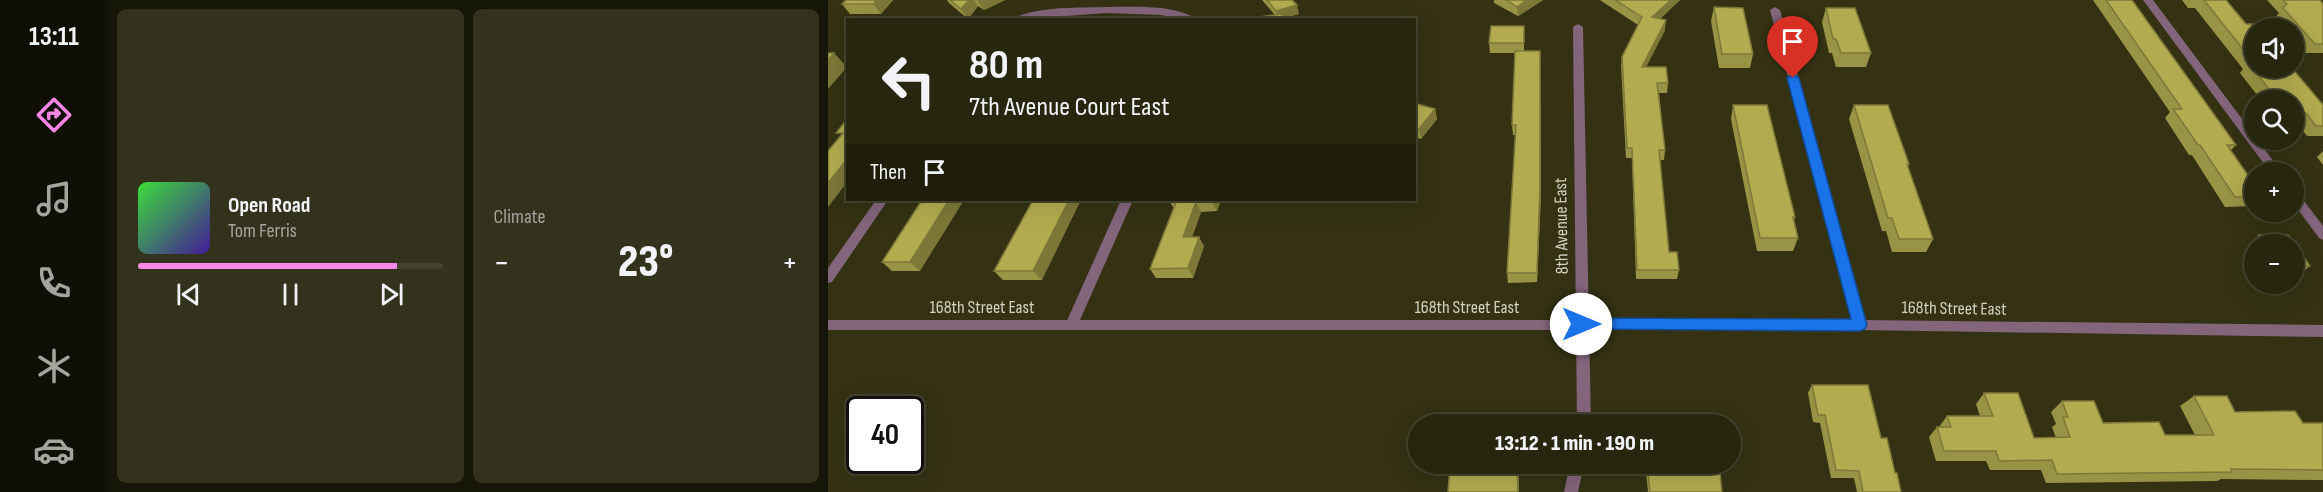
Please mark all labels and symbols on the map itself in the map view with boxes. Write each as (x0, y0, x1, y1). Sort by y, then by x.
pin (1767, 16, 1818, 78)
street label: 8th Avenue East (1550, 177, 1573, 275)
position arrow (1549, 292, 1613, 356)
street label: 168th Street East (930, 297, 1035, 318)
street label: 168th Street East (1415, 297, 1520, 318)
street label: 168th Street East (1901, 297, 2007, 320)
speed limit sign: 40 (846, 396, 924, 474)

